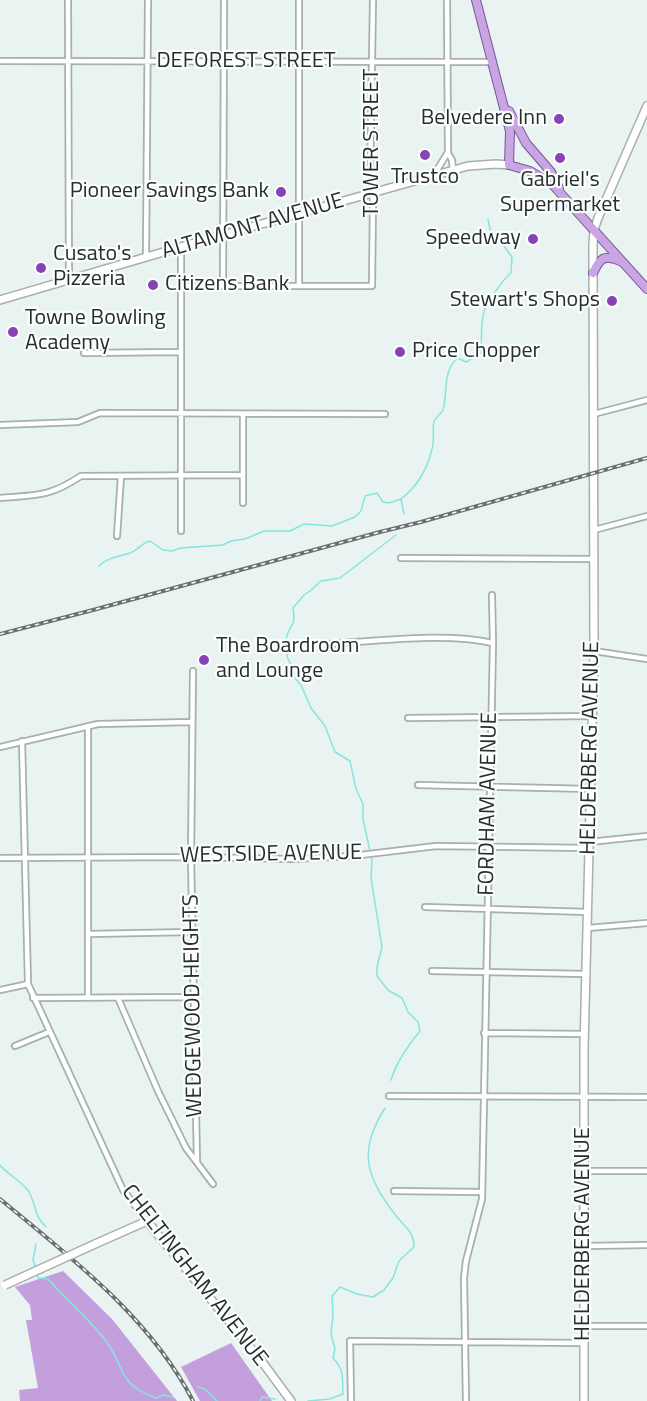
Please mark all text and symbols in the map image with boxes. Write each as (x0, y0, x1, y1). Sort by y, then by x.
street label: DEFOREST STREET (156, 49, 336, 75)
street label: TOWER STREET (360, 69, 386, 217)
place label: Belvedere Inn (421, 106, 547, 132)
marker: Belvedere Inn (552, 112, 566, 126)
marker: Trustco (418, 148, 432, 162)
marker: Gabriel's Supermarket (553, 151, 567, 165)
place label: Trustco (391, 165, 459, 191)
place label: Gabriel's Supermarket (500, 168, 620, 220)
place label: Pioneer Savings Bank (70, 179, 269, 205)
marker: Pioneer Savings Bank (274, 185, 288, 199)
street label: ALTAMONT AVENUE (159, 188, 347, 266)
place label: Speedway (425, 226, 521, 252)
marker: Speedway (526, 232, 540, 246)
place label: Cusato's Pizzeria (53, 242, 131, 294)
marker: Cusato's Pizzeria (34, 261, 48, 275)
place label: Citizens Bank (165, 272, 289, 298)
marker: Citizens Bank (146, 278, 160, 292)
place label: Stewart's Shops (450, 288, 600, 314)
marker: Stewart's Shops (605, 294, 619, 308)
place label: Towne Bowling Academy (25, 306, 165, 358)
marker: Towne Bowling Academy (6, 325, 20, 339)
place label: Price Chopper (412, 339, 540, 365)
marker: Price Chopper (393, 345, 407, 359)
place label: The Boardroom and Lounge (216, 634, 360, 686)
street label: HELDERBERG AVENUE (576, 641, 606, 855)
marker: The Boardroom and Lounge (197, 653, 211, 667)
street label: FORDHAM AVENUE (474, 712, 504, 896)
street label: WESTSIDE AVENUE (180, 840, 362, 870)
street label: WEDGEWOOD HEIGHTS (179, 894, 209, 1118)
street label: HELDERBERG AVENUE (571, 1127, 597, 1341)
street label: CHELTINGHAM AVENUE (115, 1180, 273, 1372)

